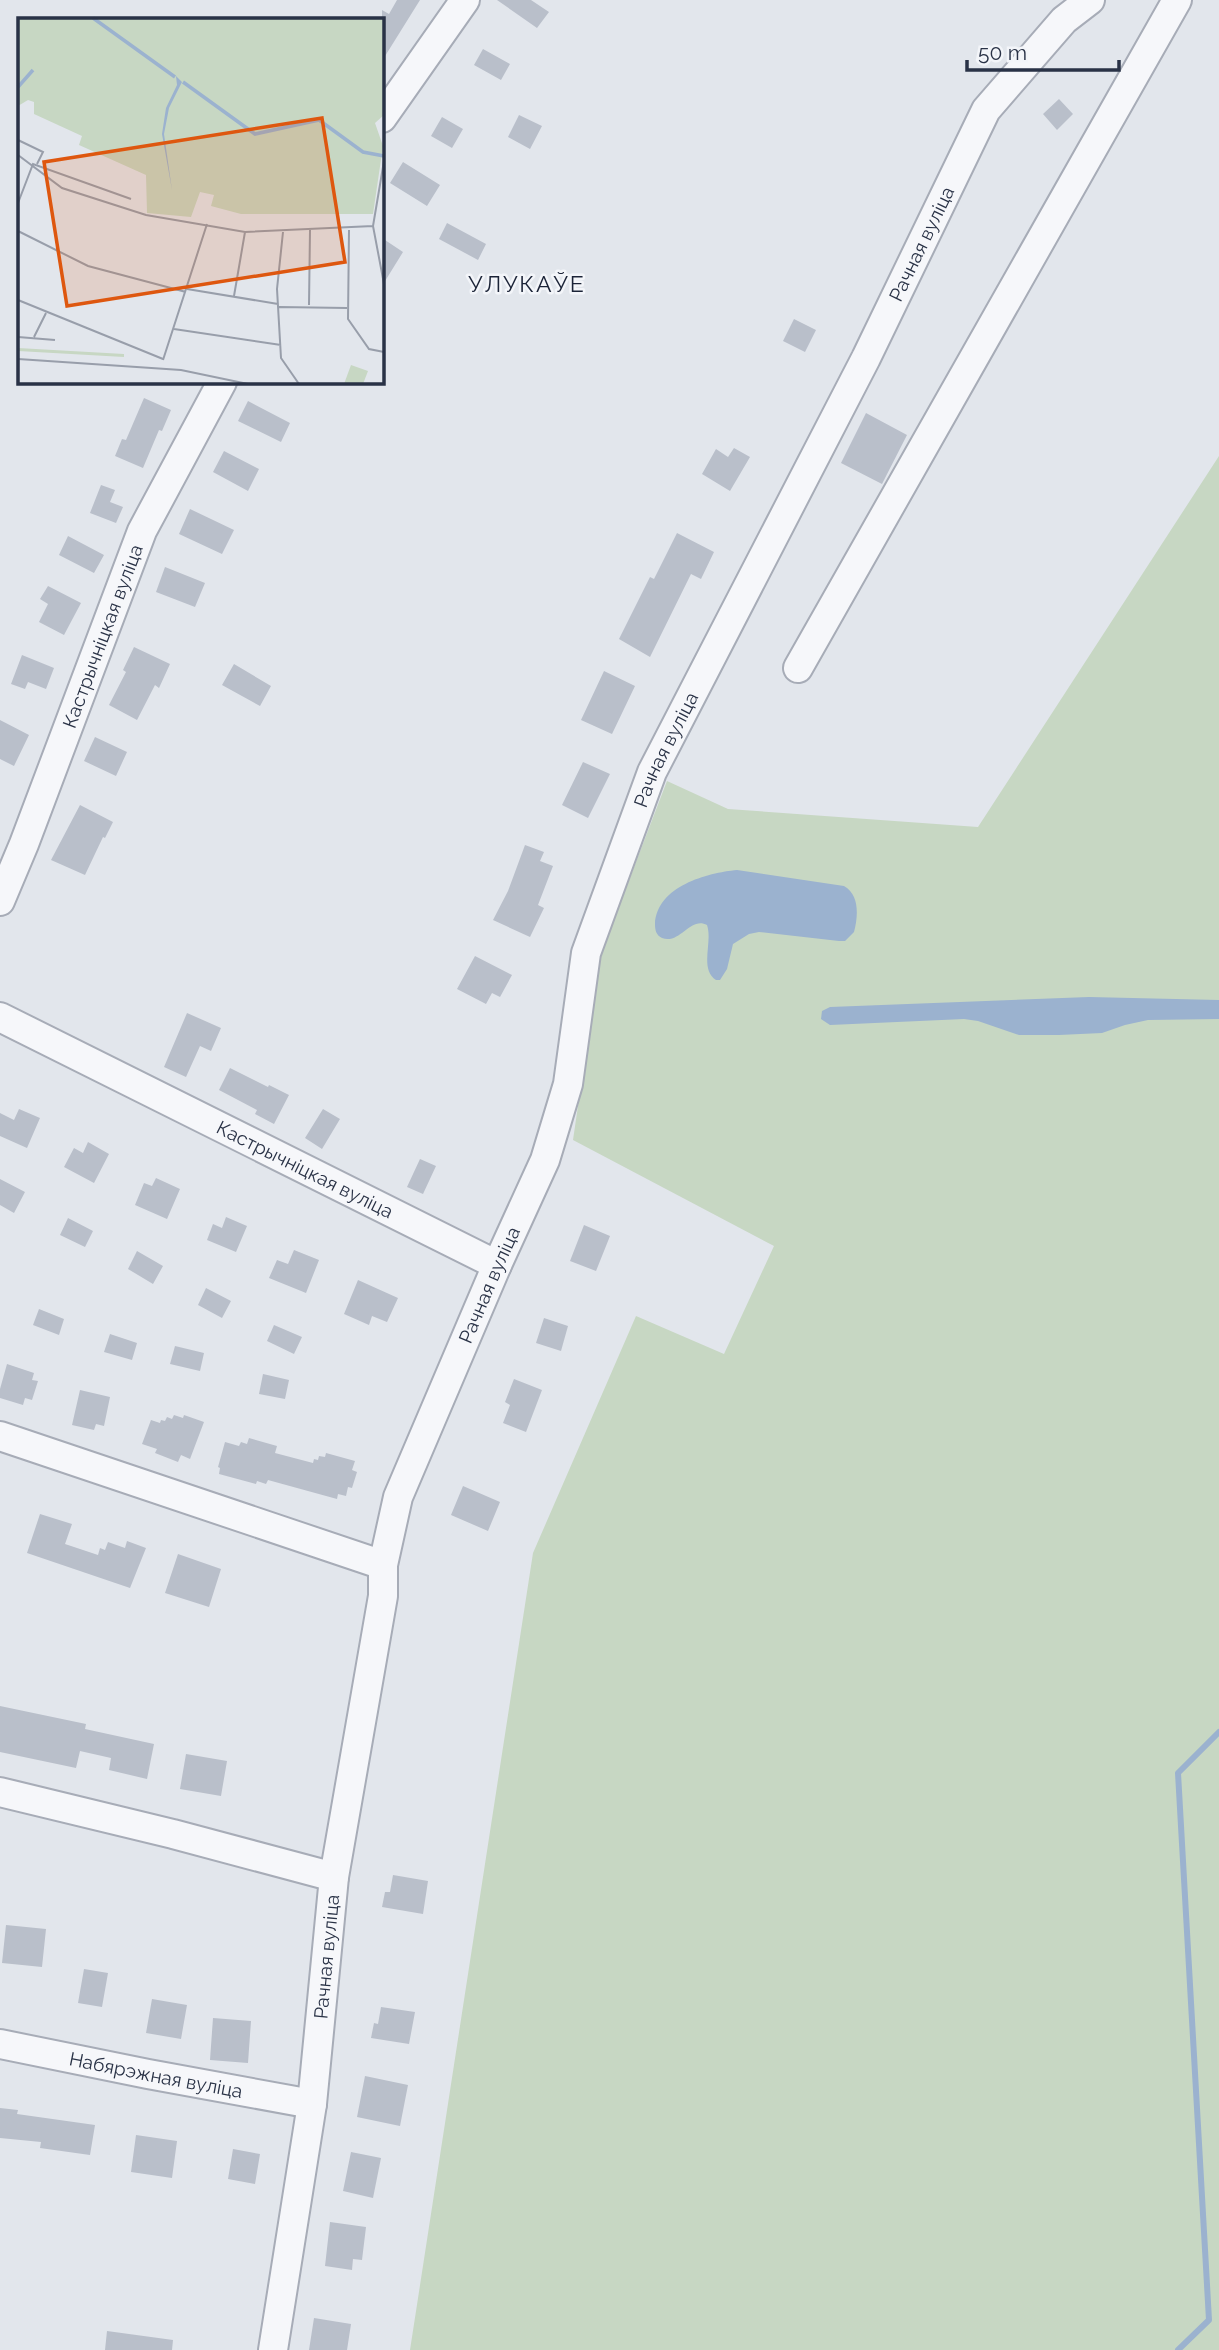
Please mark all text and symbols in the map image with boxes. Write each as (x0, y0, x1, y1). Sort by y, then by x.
inset map (18, 18, 383, 383)
scale bar (967, 28, 1119, 72)
text: 50 m (978, 40, 1027, 65)
street label: Рачная вуліца (884, 183, 958, 305)
district label: УЛУКАЎЕ (468, 270, 586, 297)
street label: Кастрычніцкая вуліца (58, 541, 147, 731)
street label: Рачная вуліца (629, 688, 702, 810)
street label: Кастрычніцкая вуліца (213, 1116, 397, 1222)
street label: Рачная вуліца (454, 1223, 524, 1346)
street label: Рачная вуліца (309, 1894, 343, 2020)
street label: Набярэжная вуліца (67, 2047, 244, 2102)

